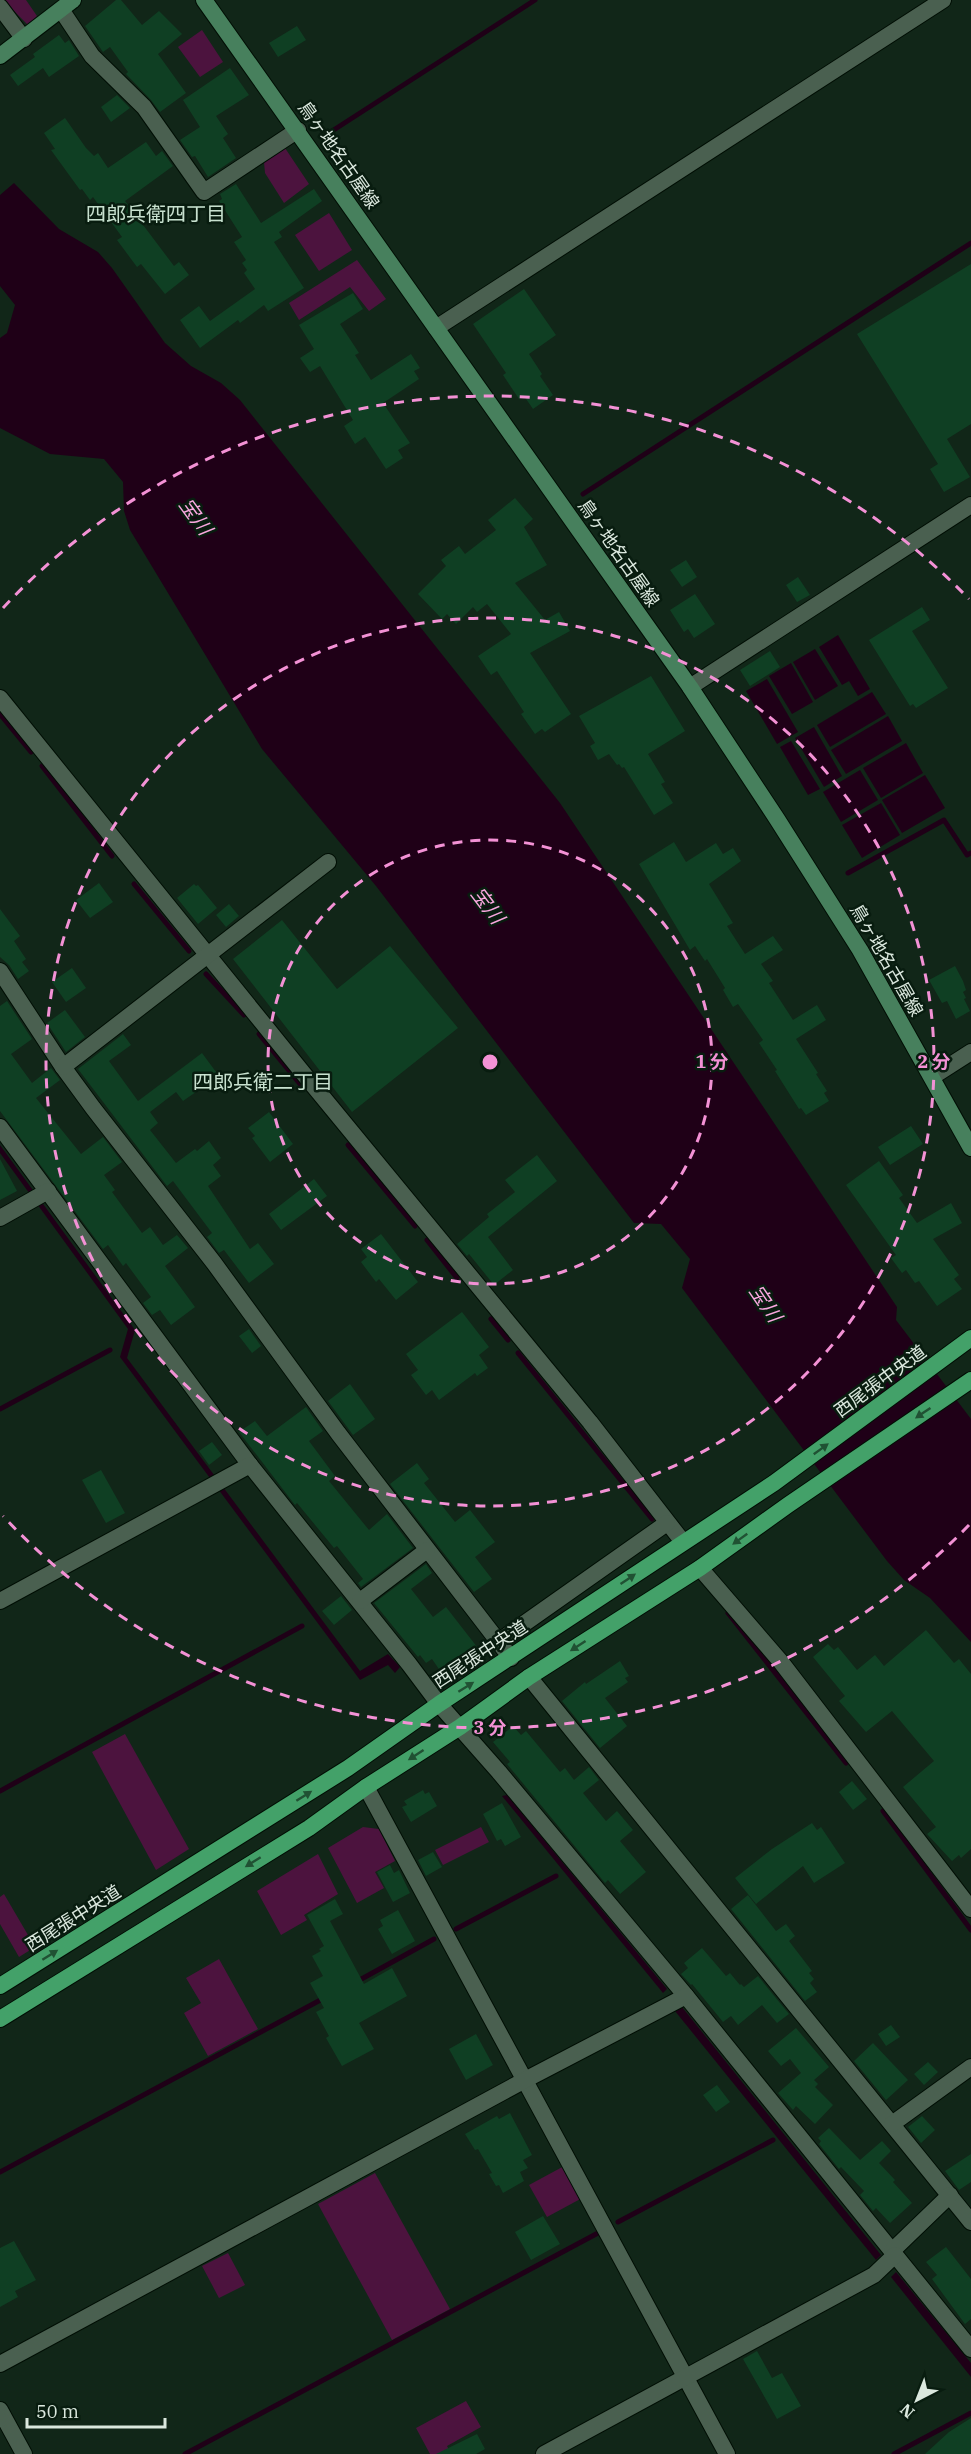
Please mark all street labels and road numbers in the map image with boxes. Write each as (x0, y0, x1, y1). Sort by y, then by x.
street label: 鳥ヶ地名古屋線 (293, 97, 385, 213)
street label: 鳥ヶ地名古屋線 (573, 495, 665, 611)
street label: 鳥ヶ地名古屋線 (846, 900, 928, 1020)
street label: 西尾張中央道 (830, 1340, 930, 1422)
street label: 西尾張中央道 (428, 1615, 532, 1693)
street label: 西尾張中央道 (21, 1880, 125, 1956)

